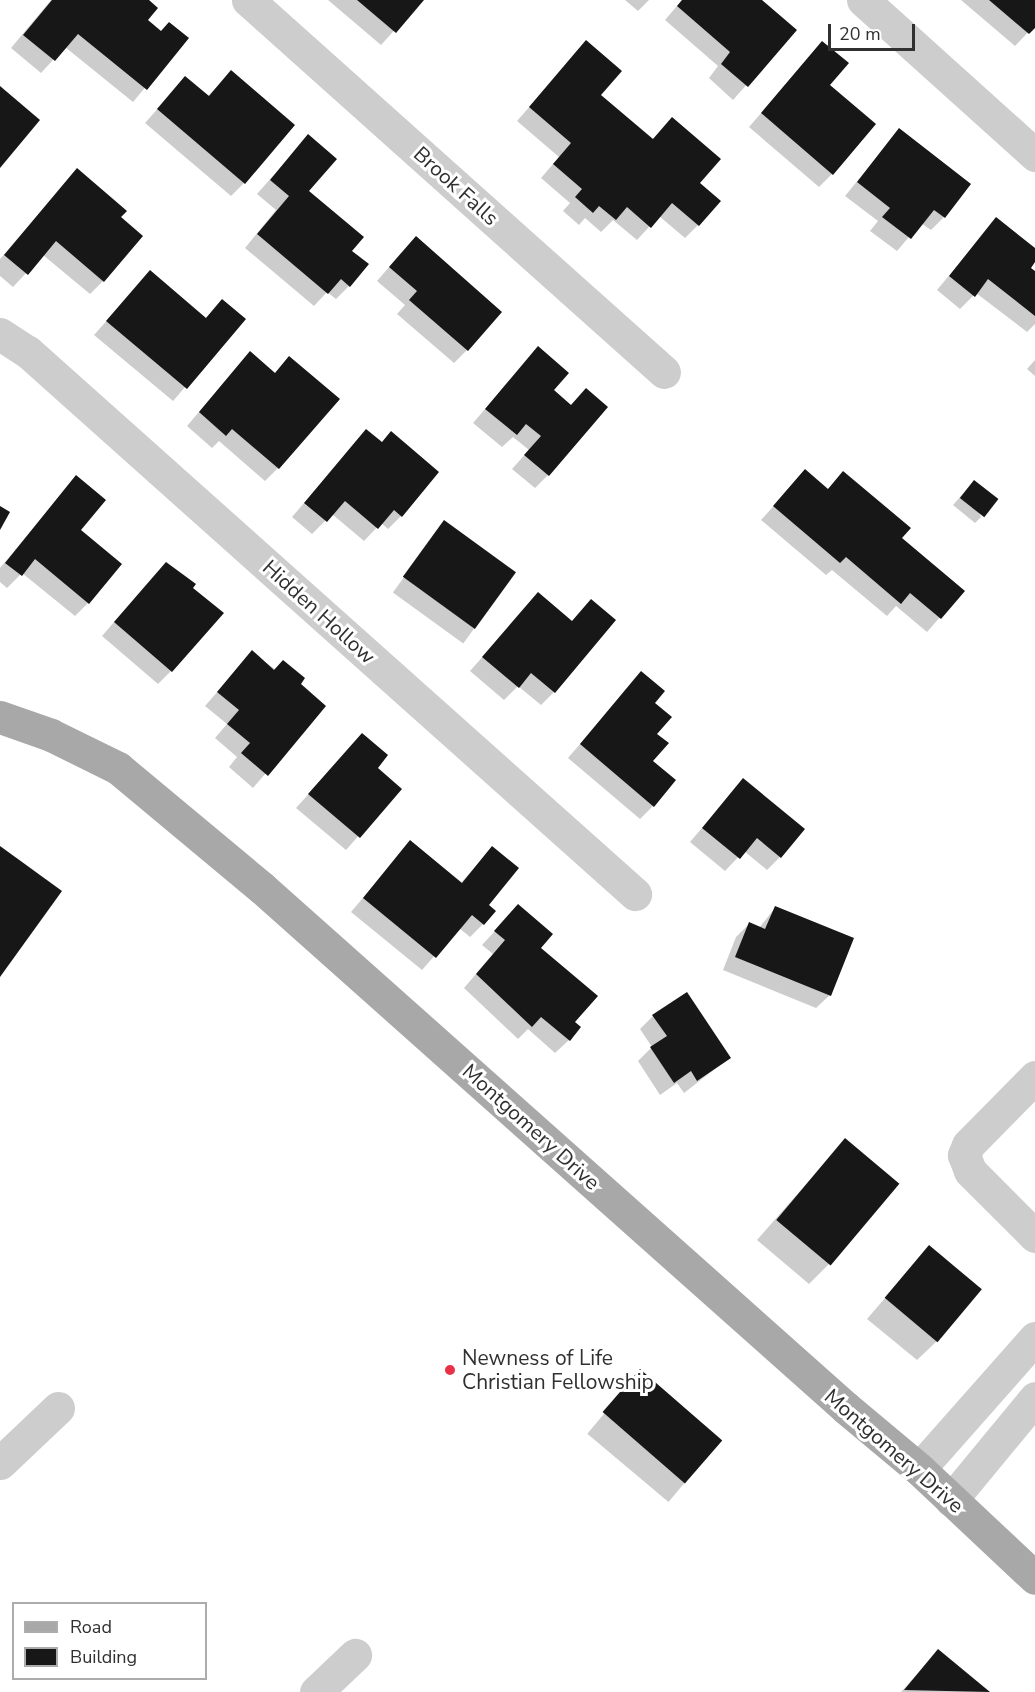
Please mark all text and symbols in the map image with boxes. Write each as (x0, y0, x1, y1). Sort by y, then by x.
scale bar (831, 12, 918, 50)
text: 20 m (839, 22, 881, 46)
street label: Brook Falls (408, 141, 504, 231)
street label: Hidden Hollow (257, 555, 381, 669)
street label: Montgomery Drive (457, 1059, 605, 1195)
place label: Newness of Life Christian Fellowship (462, 1345, 654, 1395)
marker: Newness of Life Christian Fellowship (443, 1363, 457, 1377)
street label: Montgomery Drive (819, 1384, 969, 1518)
legend (12, 1602, 207, 1680)
text: Road (70, 1615, 112, 1639)
text: Building (70, 1645, 137, 1669)

